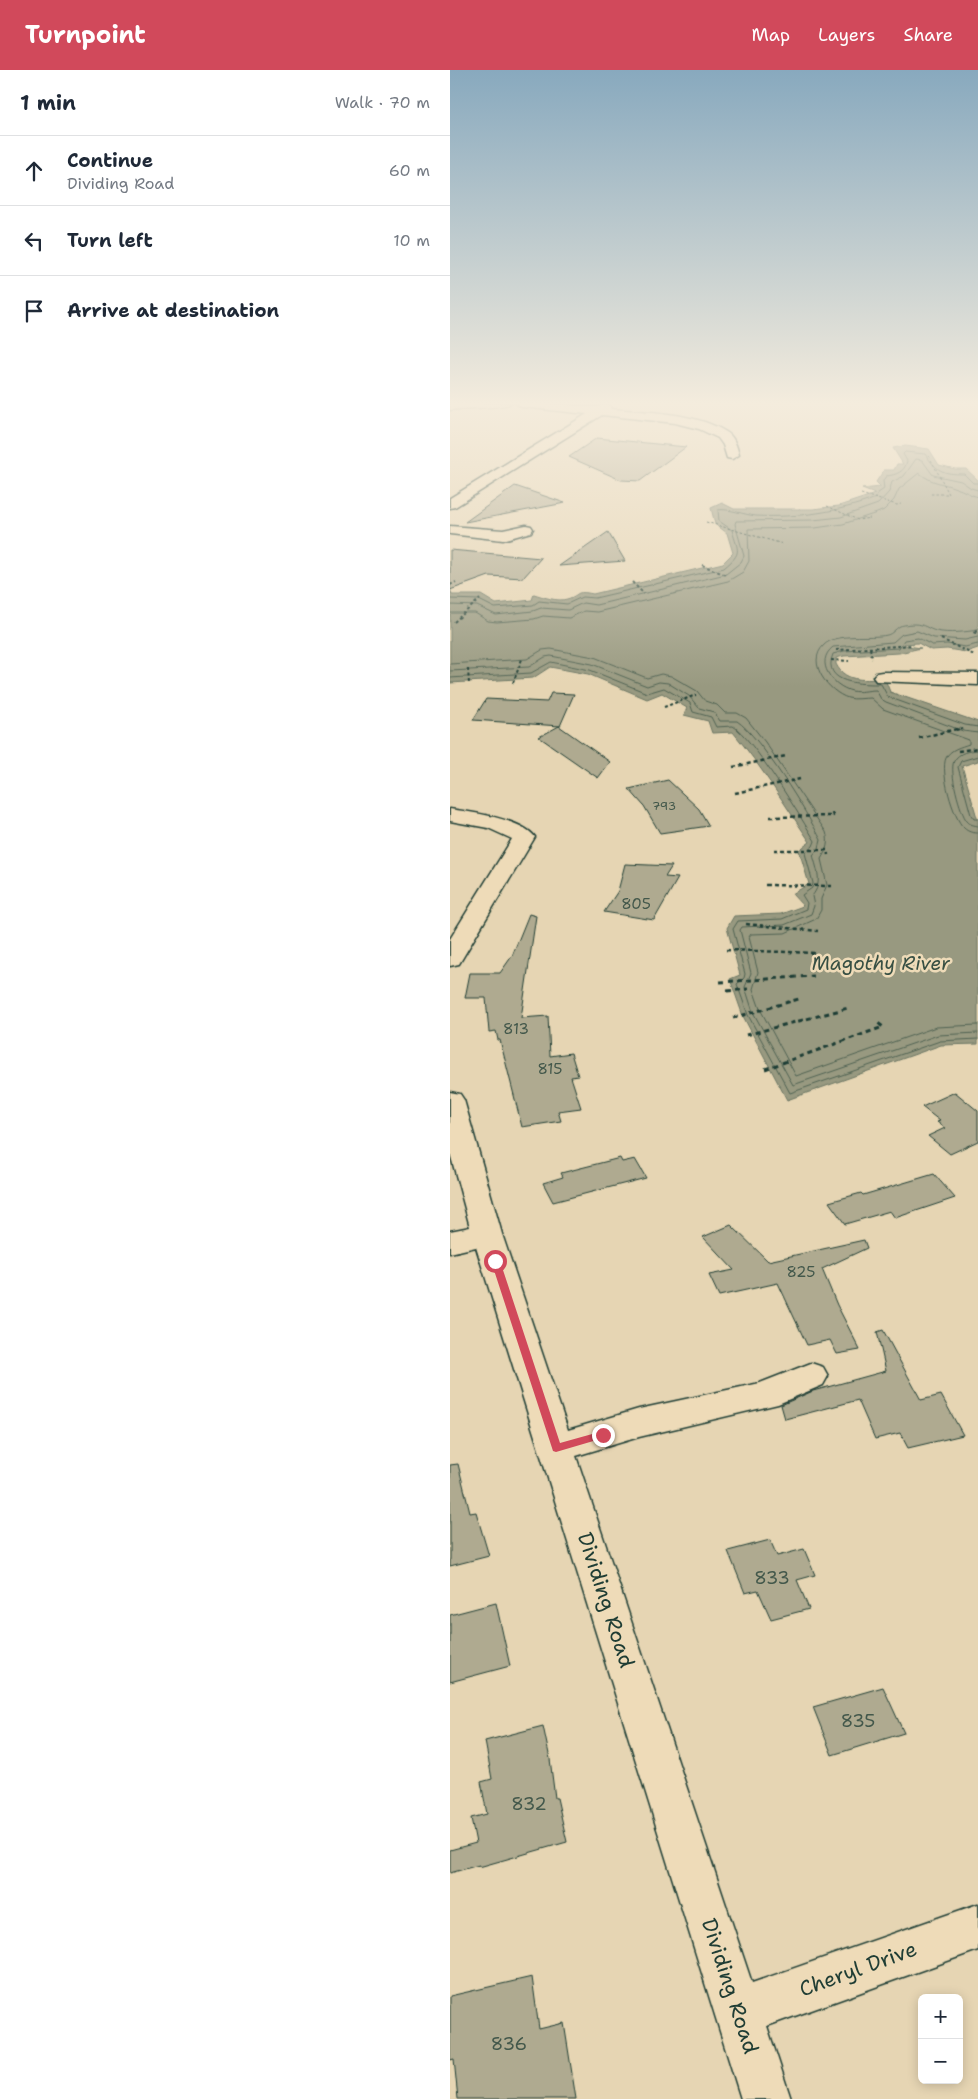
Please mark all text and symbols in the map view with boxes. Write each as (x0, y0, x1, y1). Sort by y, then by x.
text: Turnpoint (25, 19, 146, 51)
text: Map (752, 23, 790, 47)
text: Layers (818, 23, 875, 47)
text: Share (903, 23, 953, 47)
text: 1 min (20, 89, 76, 117)
text: Walk · 70 m (335, 92, 430, 113)
text: Continue (67, 148, 153, 173)
icon: ahead (20, 157, 48, 185)
text: 60 m (389, 160, 430, 181)
text: Dividing Road (67, 173, 174, 194)
icon: left (20, 227, 48, 255)
text: Turn left (67, 228, 153, 253)
text: 10 m (393, 230, 430, 251)
icon: arrive (20, 297, 48, 325)
text: Arrive at destination (67, 298, 279, 323)
house number: 793 (652, 798, 676, 814)
house number: 805 (621, 894, 651, 914)
water label: Magothy River (812, 951, 951, 976)
house number: 813 (503, 1019, 529, 1039)
house number: 815 (537, 1059, 563, 1079)
route start (484, 1250, 507, 1273)
house number: 825 (787, 1262, 816, 1282)
route end (592, 1424, 615, 1447)
street label: Dividing Road (571, 1529, 641, 1671)
house number: 833 (754, 1566, 790, 1590)
house number: 835 (841, 1709, 875, 1733)
house number: 832 (511, 1792, 547, 1816)
street label: Dividing Road (695, 1915, 765, 2057)
street label: Cheryl Drive (795, 1935, 921, 2003)
map controls (918, 1994, 963, 2084)
button: + (918, 1994, 963, 2039)
house number: 836 (491, 2032, 527, 2056)
button: − (918, 2039, 963, 2084)

